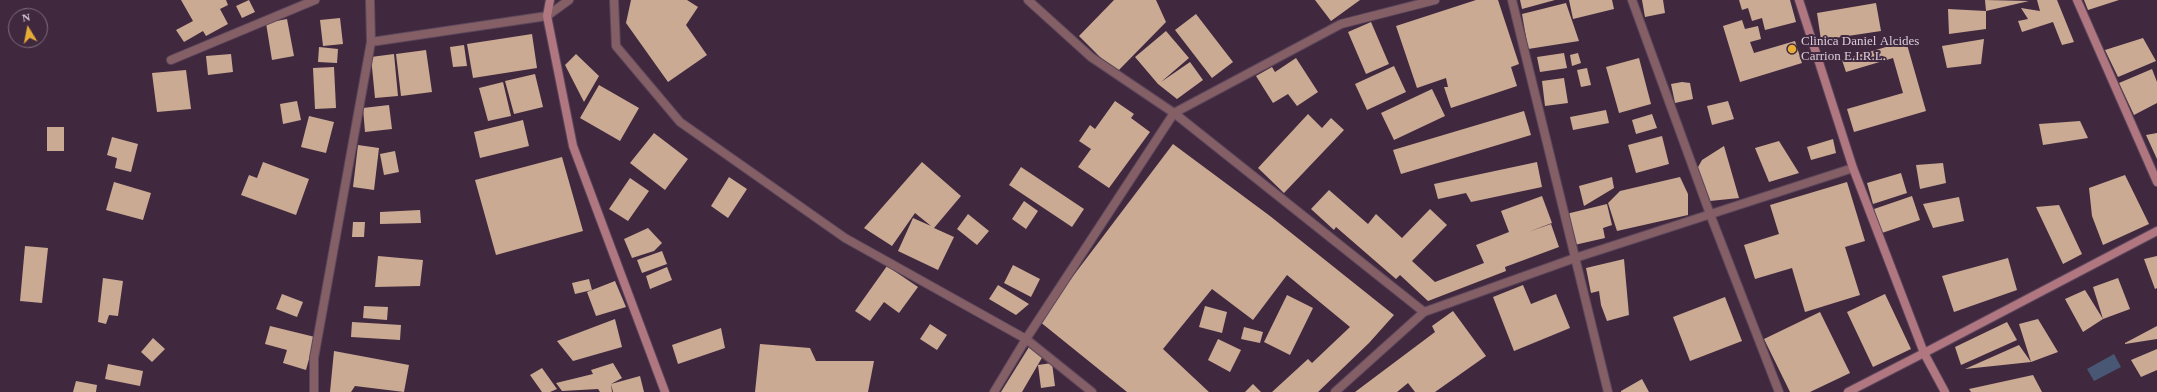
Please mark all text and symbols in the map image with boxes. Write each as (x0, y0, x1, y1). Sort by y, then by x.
north arrow (8, 8, 48, 48)
text: N (21, 11, 31, 24)
place label: Clinica Daniel Alcides Carrion E.I.R.L. (1801, 34, 1919, 65)
marker: Clinica Daniel Alcides Carrion E.I.R.L. (1786, 43, 1798, 55)

